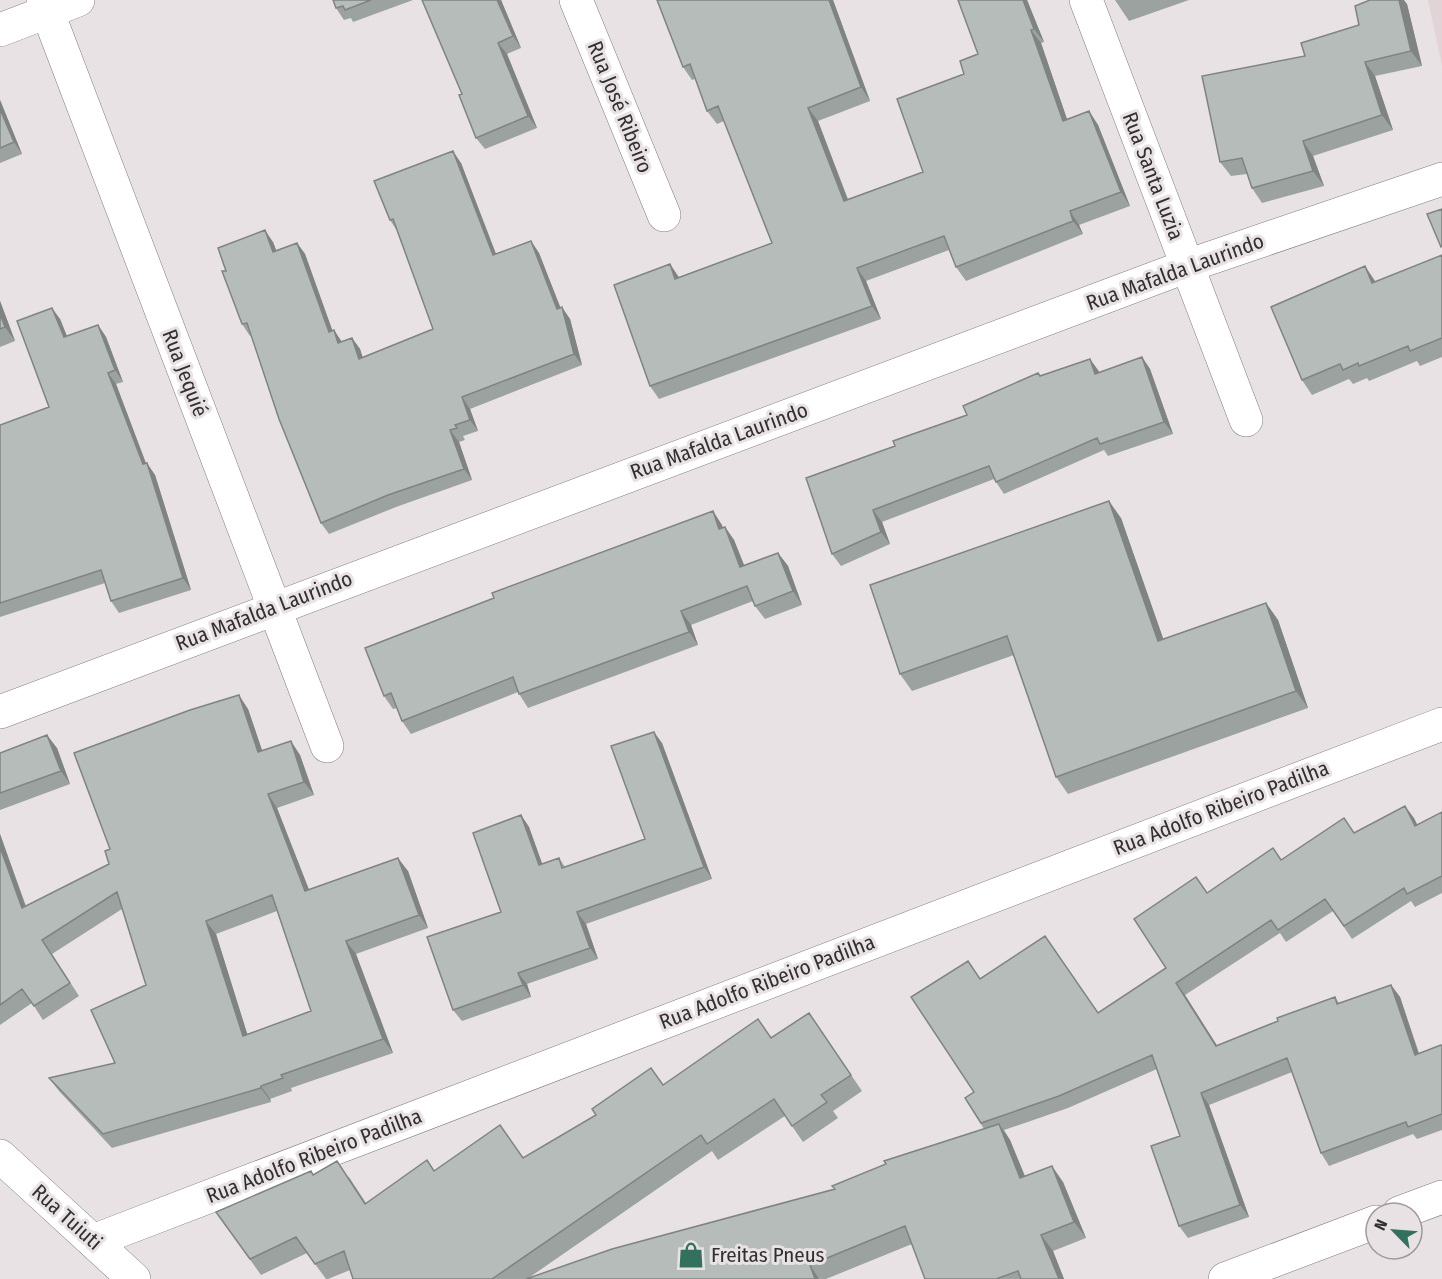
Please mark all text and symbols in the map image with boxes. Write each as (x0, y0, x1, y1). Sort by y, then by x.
street label: Rua José Ribeiro (582, 37, 658, 177)
street label: Rua Santa Luzia (1117, 108, 1189, 244)
street label: Rua Mafalda Laurindo (1083, 228, 1267, 316)
street label: Rua Jequié (156, 326, 214, 420)
street label: Rua Mafalda Laurindo (627, 397, 811, 485)
street label: Rua Mafalda Laurindo (172, 565, 356, 657)
street label: Rua Adolfo Ribeiro Padilha (1110, 755, 1332, 861)
street label: Rua Adolfo Ribeiro Padilha (656, 929, 878, 1035)
street label: Rua Adolfo Ribeiro Padilha (203, 1103, 425, 1209)
street label: Rua Tuiuti (26, 1179, 108, 1255)
north arrow (1364, 1201, 1424, 1261)
text: N (1370, 1217, 1391, 1233)
shop icon: Freitas Pneus (676, 1240, 706, 1270)
place label: Freitas Pneus (711, 1242, 825, 1268)

